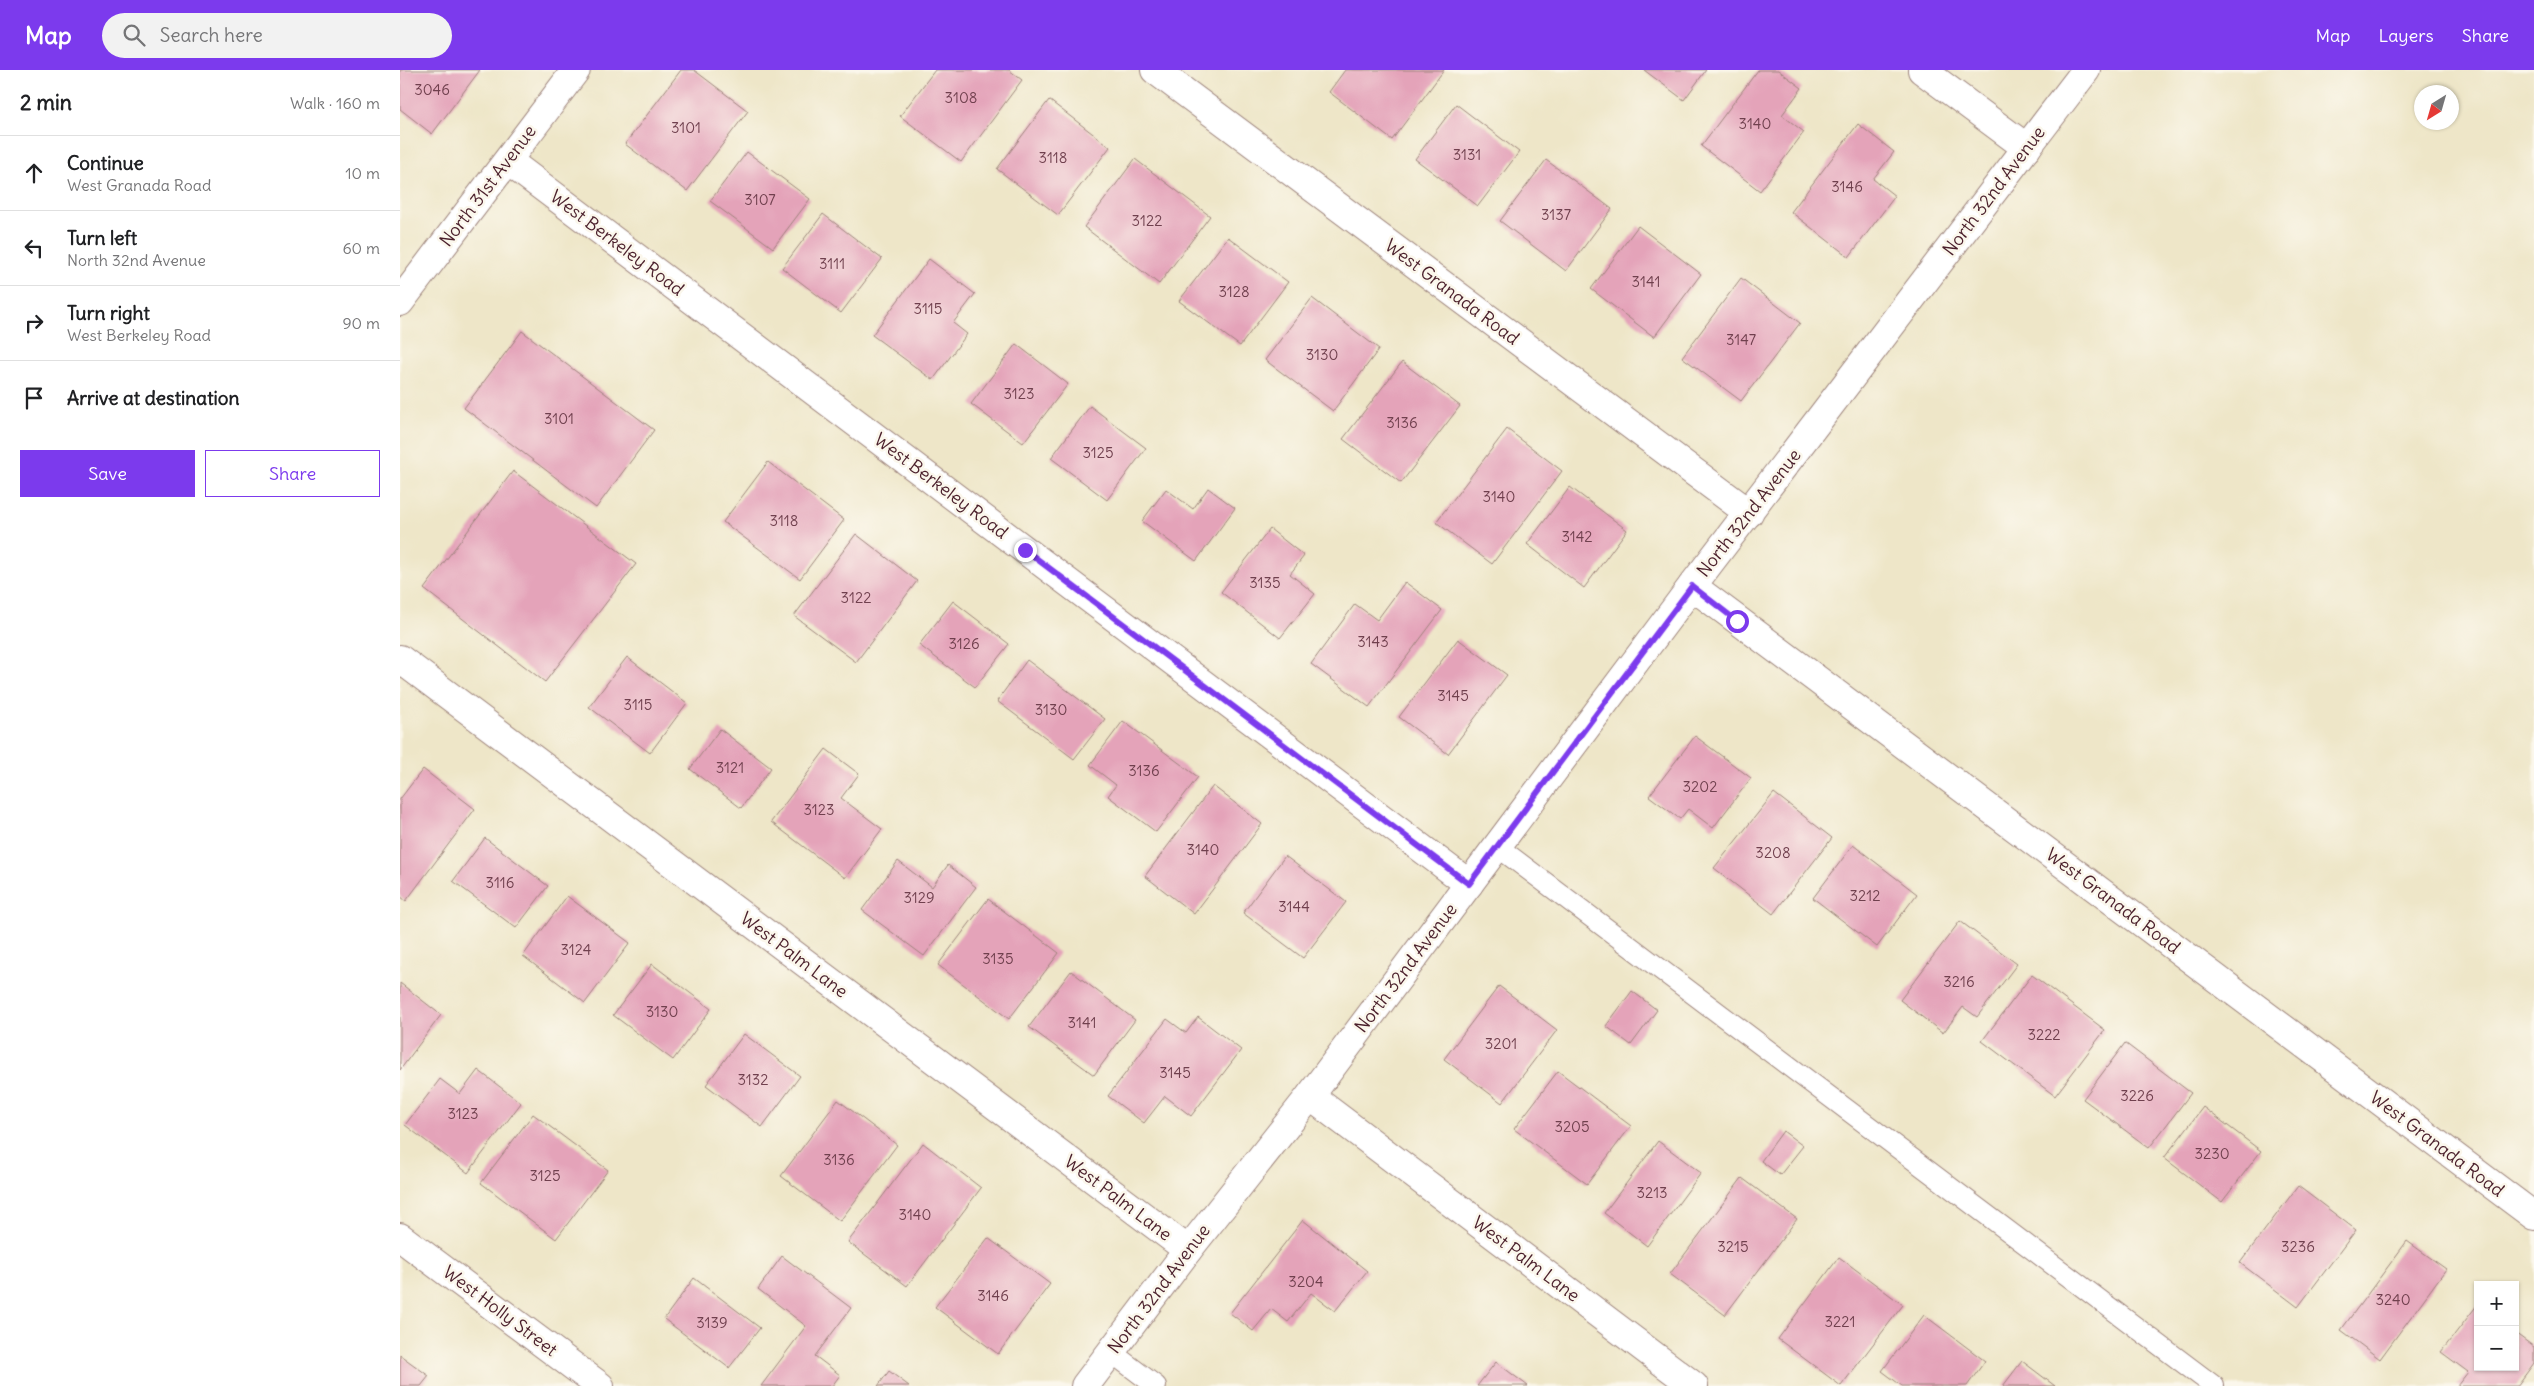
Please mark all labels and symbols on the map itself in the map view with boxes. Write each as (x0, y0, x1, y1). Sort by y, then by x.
house number: 3046 (414, 80, 450, 99)
north arrow (2414, 85, 2459, 130)
house number: 3108 (945, 88, 977, 107)
house number: 3140 (1739, 114, 1771, 133)
house number: 3101 (671, 118, 701, 137)
street label: North 31st Avenue (434, 120, 541, 251)
street label: North 32nd Avenue (1937, 121, 2050, 260)
house number: 3131 (1453, 145, 1481, 164)
house number: 3118 (1039, 148, 1067, 167)
house number: 3146 (1831, 177, 1863, 196)
street label: West Berkeley Road (546, 185, 689, 301)
house number: 3107 (744, 190, 776, 209)
house number: 3137 (1541, 205, 1571, 224)
house number: 3122 (1132, 211, 1162, 230)
street label: West Granada Road (1381, 234, 1524, 350)
house number: 3111 (819, 254, 845, 273)
house number: 3141 (1632, 272, 1660, 291)
house number: 3128 (1218, 282, 1250, 301)
house number: 3115 (914, 299, 942, 318)
house number: 3147 (1726, 330, 1756, 349)
house number: 3130 (1306, 345, 1338, 364)
house number: 3123 (1003, 384, 1035, 403)
house number: 3101 (544, 409, 574, 428)
house number: 3136 (1386, 413, 1418, 432)
street label: West Berkeley Road (870, 428, 1013, 544)
house number: 3125 (1082, 443, 1114, 462)
street label: North 32nd Avenue (1691, 444, 1806, 581)
house number: 3140 (1483, 487, 1515, 506)
house number: 3118 (770, 511, 798, 530)
house number: 3142 (1561, 527, 1593, 546)
route end (1014, 539, 1037, 562)
house number: 3135 (1249, 573, 1281, 592)
house number: 3122 (841, 588, 871, 607)
route start (1726, 610, 1749, 633)
house number: 3143 (1357, 632, 1389, 651)
house number: 3126 (948, 634, 980, 653)
house number: 3145 (1437, 686, 1469, 705)
house number: 3115 (624, 695, 652, 714)
house number: 3130 (1035, 700, 1067, 719)
house number: 3121 (716, 758, 744, 777)
house number: 3136 (1128, 761, 1160, 780)
house number: 3202 (1683, 777, 1717, 796)
house number: 3123 (803, 800, 835, 819)
house number: 3140 (1187, 840, 1219, 859)
house number: 3208 (1755, 843, 1791, 862)
street label: West Granada Road (2042, 843, 2185, 959)
house number: 3116 (486, 873, 514, 892)
house number: 3212 (1850, 886, 1880, 905)
house number: 3129 (903, 888, 935, 907)
house number: 3144 (1278, 897, 1310, 916)
street label: North 32nd Avenue (1349, 898, 1462, 1037)
street label: West Palm Lane (736, 907, 853, 1003)
house number: 3124 (561, 940, 592, 959)
house number: 3135 (982, 949, 1014, 968)
house number: 3216 (1943, 972, 1975, 991)
house number: 3130 (646, 1002, 678, 1021)
house number: 3141 (1068, 1013, 1096, 1032)
house number: 3222 (2027, 1025, 2061, 1044)
house number: 3201 (1485, 1034, 1517, 1053)
house number: 3145 (1159, 1063, 1191, 1082)
house number: 3132 (737, 1070, 769, 1089)
house number: 3226 (2120, 1086, 2154, 1105)
street label: West Granada Road (2366, 1086, 2509, 1202)
house number: 3123 (447, 1104, 479, 1123)
house number: 3205 (1554, 1117, 1590, 1136)
house number: 3230 (2194, 1144, 2230, 1163)
house number: 3136 (823, 1150, 855, 1169)
street label: West Palm Lane (1060, 1150, 1177, 1246)
house number: 3125 (529, 1166, 561, 1185)
house number: 3213 (1636, 1183, 1668, 1202)
house number: 3140 (899, 1205, 931, 1224)
street label: West Palm Lane (1468, 1211, 1585, 1307)
street label: North 32nd Avenue (1102, 1219, 1215, 1358)
house number: 3215 (1717, 1237, 1749, 1256)
house number: 3236 (2281, 1237, 2315, 1256)
street label: West Holly Street (438, 1260, 562, 1361)
house number: 3204 (1288, 1272, 1324, 1291)
house number: 3146 (977, 1286, 1009, 1305)
house number: 3240 (2375, 1290, 2411, 1309)
house number: 3221 (1825, 1312, 1855, 1331)
house number: 3139 (696, 1313, 728, 1332)

